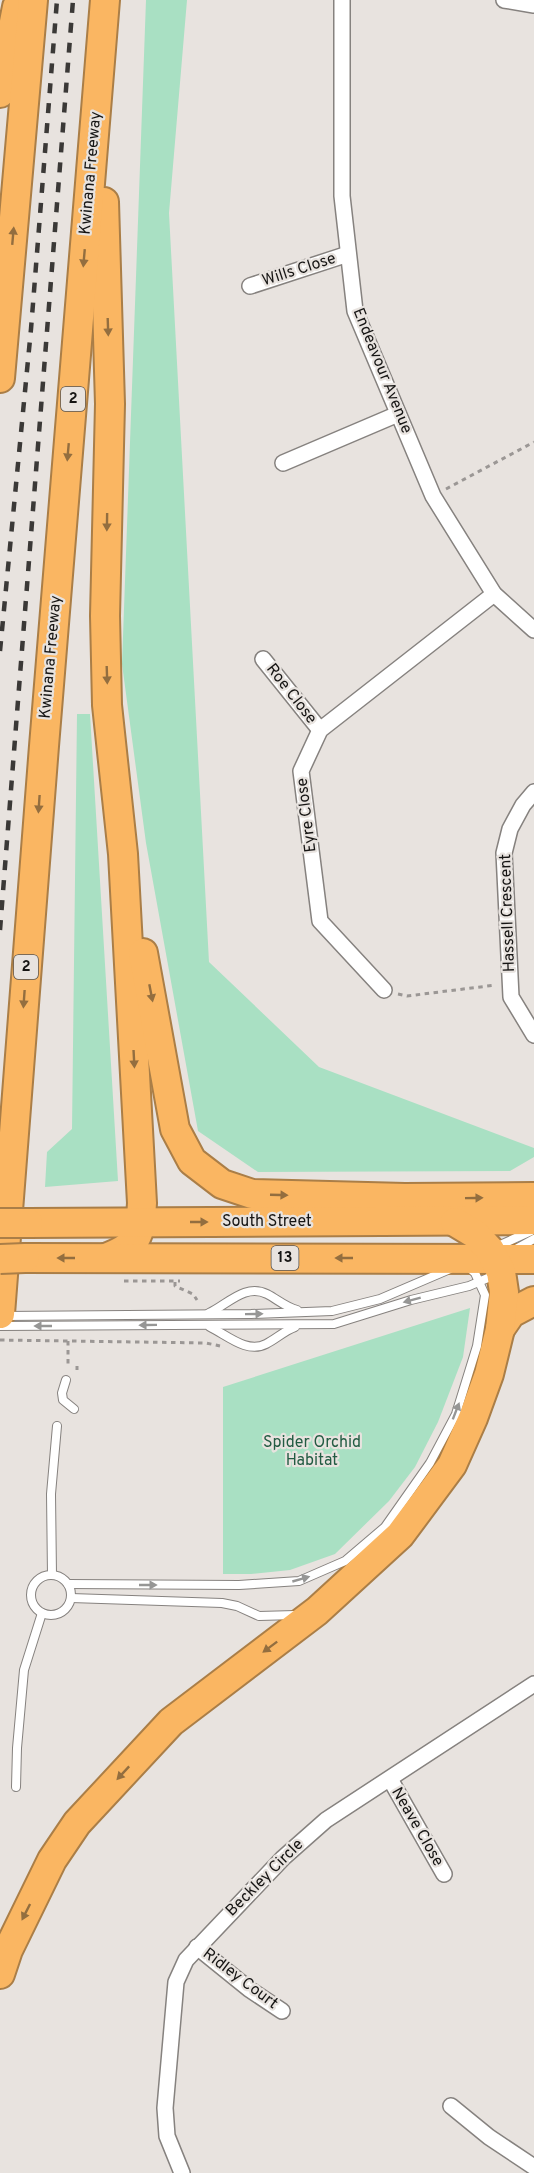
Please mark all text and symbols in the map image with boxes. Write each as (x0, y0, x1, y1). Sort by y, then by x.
street label: Kwinana Freeway (76, 111, 106, 235)
one-way arrow (8, 226, 17, 245)
one-way arrow (79, 248, 89, 267)
street label: Wills Close (260, 249, 338, 291)
street label: Endeavour Avenue (348, 305, 416, 437)
one-way arrow (103, 317, 112, 336)
road number: 2 (61, 387, 85, 411)
one-way arrow (64, 443, 73, 462)
one-way arrow (102, 512, 112, 531)
street label: Kwinana Freeway (36, 595, 66, 719)
street label: Roe Close (261, 660, 321, 728)
one-way arrow (102, 665, 111, 684)
street label: Eyre Close (293, 777, 321, 853)
one-way arrow (34, 795, 44, 814)
street label: Hassell Crescent (496, 853, 520, 973)
road number: 2 (14, 955, 38, 979)
one-way arrow (147, 984, 156, 1003)
one-way arrow (19, 989, 29, 1008)
one-way arrow (129, 1049, 138, 1068)
one-way arrow (269, 1190, 288, 1200)
one-way arrow (464, 1193, 483, 1202)
street label: South Street (222, 1212, 312, 1232)
one-way arrow (190, 1217, 209, 1227)
road number: 13 (272, 1246, 298, 1270)
one-way arrow (56, 1253, 75, 1263)
one-way arrow (334, 1253, 353, 1263)
one-way arrow (403, 1296, 421, 1305)
one-way arrow (244, 1309, 263, 1319)
one-way arrow (34, 1321, 53, 1331)
one-way arrow (138, 1321, 157, 1330)
one-way arrow (452, 1402, 462, 1420)
park label: Spider Orchid Habitat (263, 1433, 361, 1471)
one-way arrow (292, 1574, 310, 1583)
one-way arrow (138, 1580, 157, 1590)
one-way arrow (263, 1640, 278, 1652)
one-way arrow (116, 1766, 130, 1781)
street label: Neave Close (386, 1784, 448, 1870)
street label: Beckley Circle (222, 1835, 308, 1921)
one-way arrow (22, 1904, 31, 1921)
street label: Ridley Court (198, 1944, 282, 2014)

